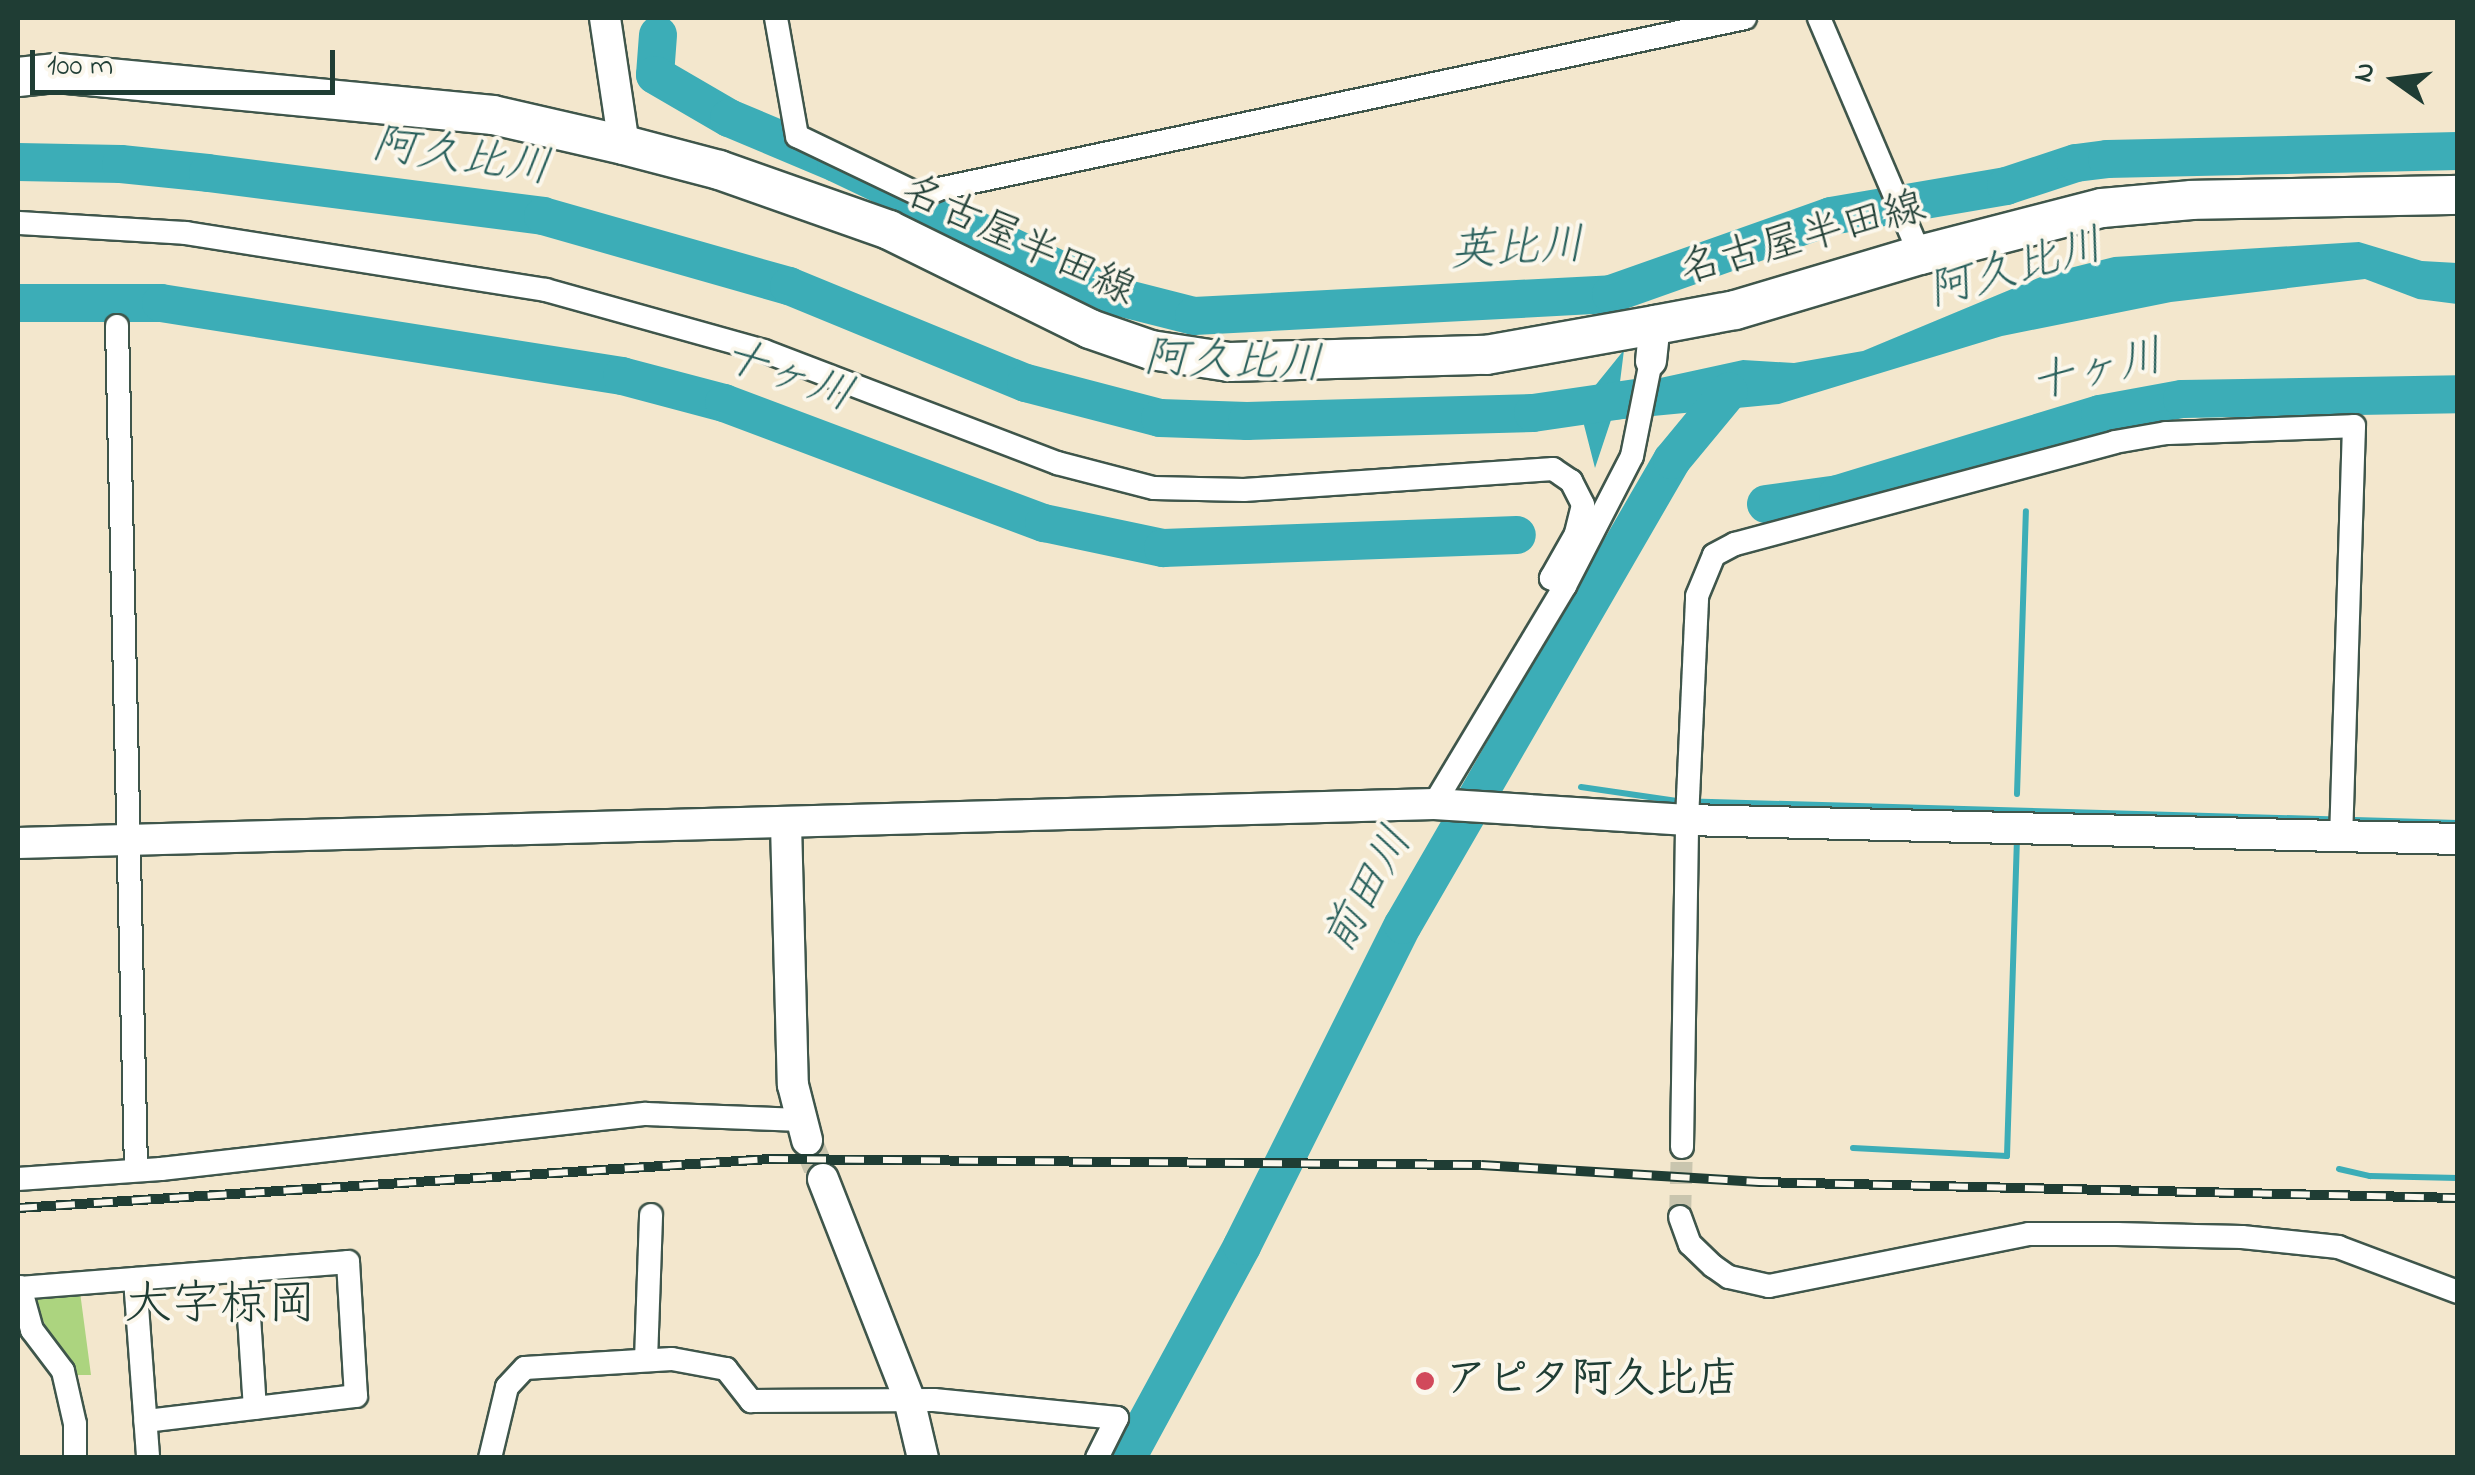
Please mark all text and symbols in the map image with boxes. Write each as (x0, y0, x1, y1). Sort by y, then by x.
scale bar (35, 30, 340, 92)
north arrow (2345, 30, 2445, 130)
text: 100 m (47, 45, 113, 89)
text: N (2343, 58, 2388, 87)
water label: 阿久比川 (368, 120, 554, 198)
street label: 名古屋半田線 (893, 166, 1143, 318)
street label: 名古屋半田線 (1675, 183, 1931, 297)
water label: 阿久比川 (1922, 220, 2110, 322)
water label: 英比川 (1448, 221, 1586, 281)
water label: 十ヶ川 (714, 330, 860, 426)
water label: 十ヶ川 (2025, 332, 2169, 414)
water label: 阿久比川 (1142, 334, 1324, 394)
water label: 前田川 (1314, 819, 1426, 963)
district label: 大字椋岡 (124, 1278, 316, 1336)
place label: アピタ阿久比店 (1445, 1356, 1739, 1406)
marker: アピタ阿久比店 (1414, 1370, 1436, 1392)

